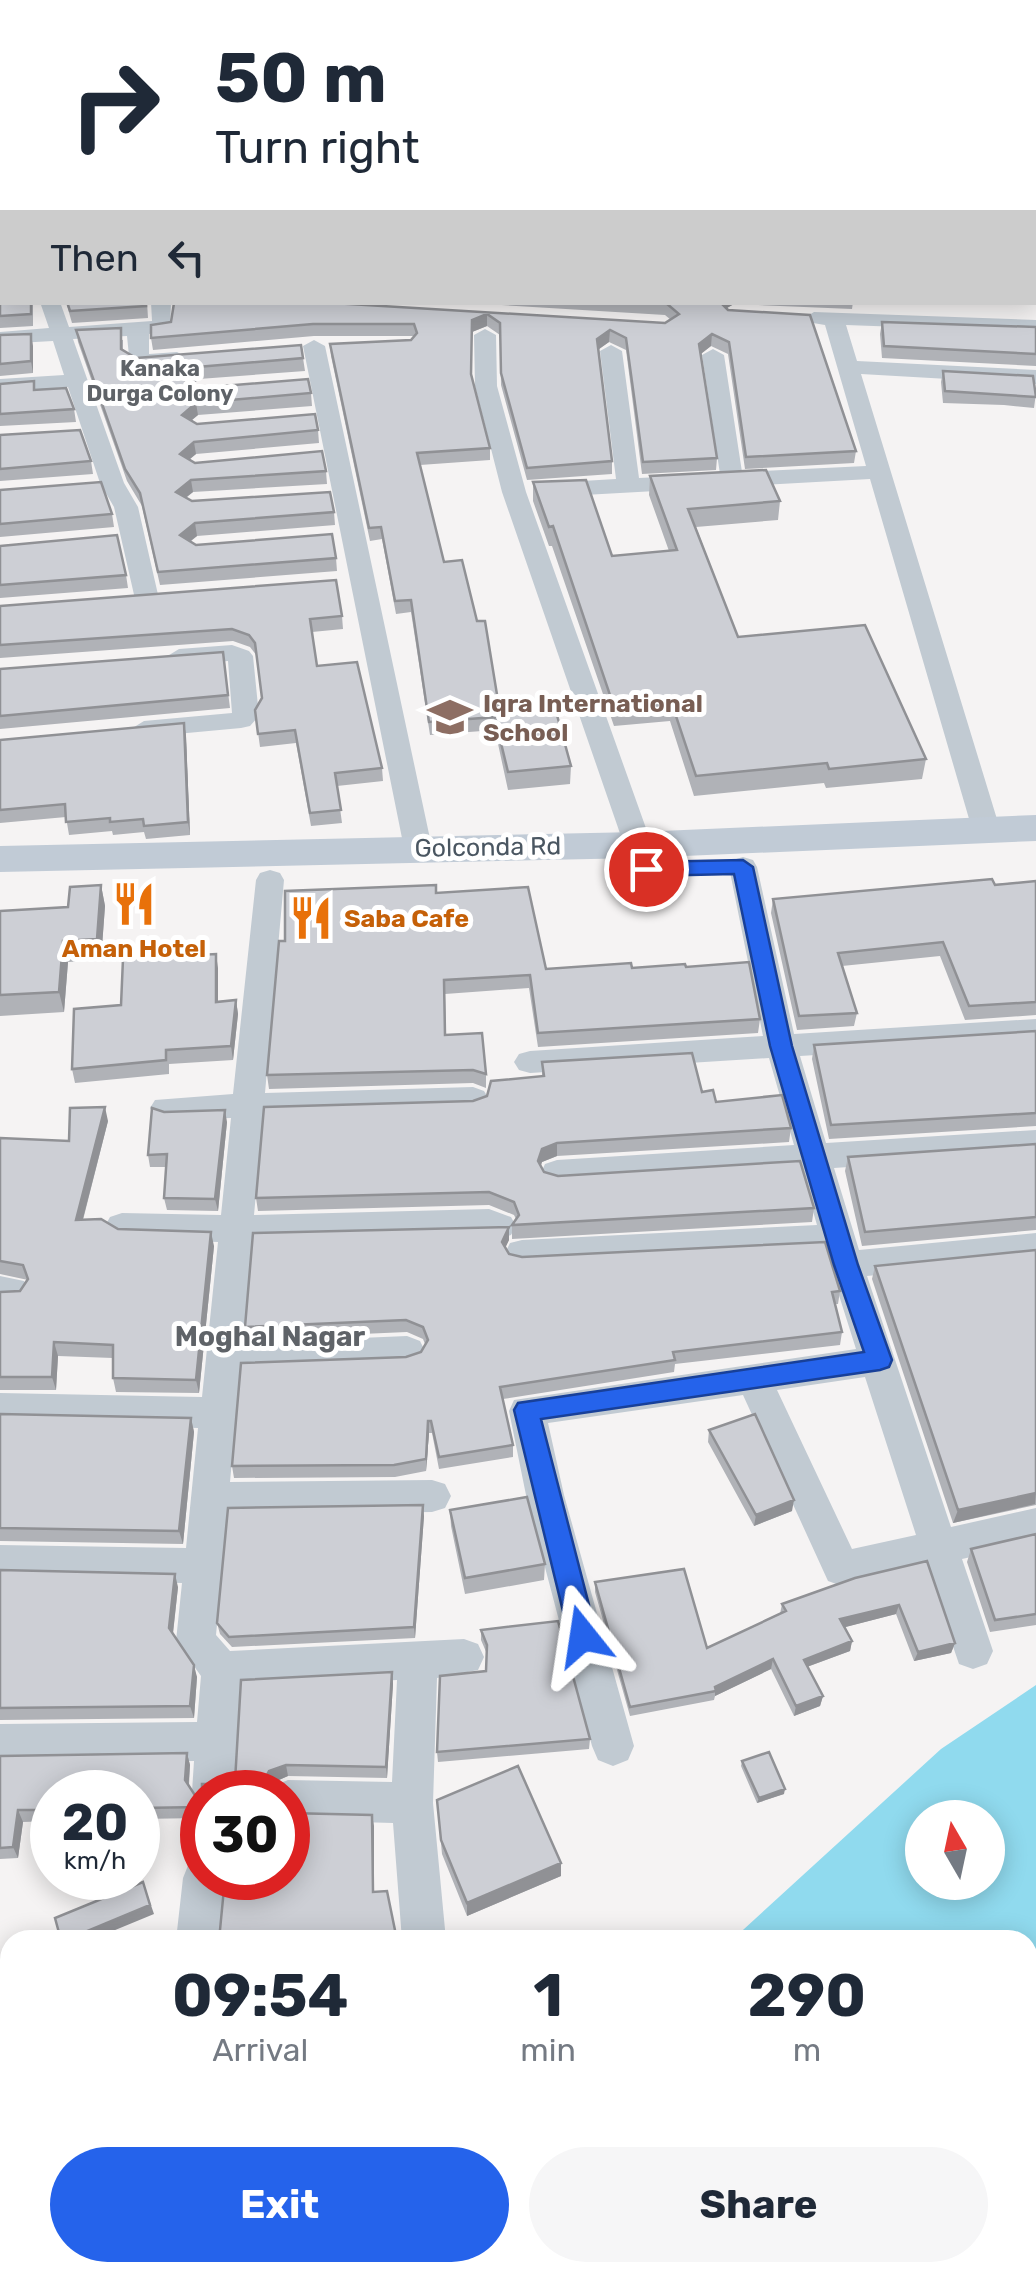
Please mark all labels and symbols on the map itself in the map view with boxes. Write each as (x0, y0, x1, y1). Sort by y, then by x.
district label: Kanaka Durga Colony (87, 355, 233, 407)
place label: Iqra International School (483, 689, 703, 747)
school or university icon: Iqra International School (426, 693, 474, 741)
pin (604, 827, 689, 912)
street label: Golconda Rd (414, 831, 562, 863)
restaurant icon: Aman Hotel (110, 880, 158, 928)
restaurant icon: Saba Cafe (287, 894, 335, 942)
place label: Saba Cafe (344, 904, 469, 933)
place label: Aman Hotel (62, 934, 206, 963)
district label: Moghal Nagar (175, 1320, 365, 1353)
position arrow (531, 1584, 635, 1688)
speed limit sign: 30 (180, 1770, 310, 1900)
north arrow (905, 1800, 1005, 1900)

